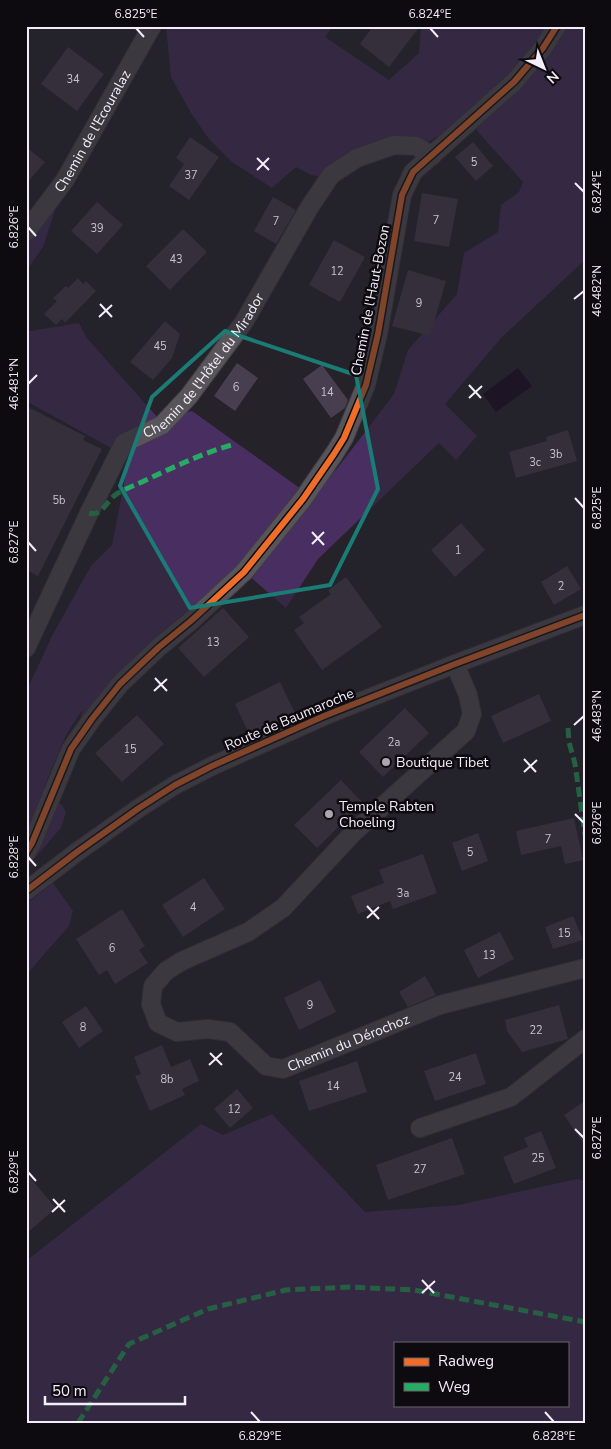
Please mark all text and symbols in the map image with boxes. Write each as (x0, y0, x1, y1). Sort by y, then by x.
text: 6.825°E (115, 6, 157, 22)
text: 6.824°E (409, 6, 451, 22)
north arrow (518, 42, 568, 92)
street label: Chemin de l'Ecouralaz (50, 66, 135, 196)
text: N (542, 67, 563, 88)
house number: 34 (66, 72, 80, 87)
house number: 5 (471, 155, 478, 170)
house number: 37 (184, 168, 198, 183)
text: 6.824°E (589, 171, 605, 213)
text: 6.826°E (6, 206, 22, 248)
house number: 7 (433, 213, 439, 228)
house number: 7 (273, 214, 279, 229)
house number: 39 (90, 221, 104, 236)
street label: Chemin de l'Haut-Bozon (347, 223, 394, 377)
house number: 43 (169, 252, 183, 267)
house number: 12 (330, 264, 344, 279)
text: 46.482°N (589, 265, 605, 317)
street label: Chemin de l'Hôtel du Mirador (140, 290, 269, 443)
house number: 9 (416, 296, 422, 311)
house number: 45 (153, 339, 167, 354)
text: 46.481°N (6, 358, 22, 410)
house number: 6 (233, 380, 240, 395)
house number: 14 (320, 385, 334, 400)
house number: 3b (549, 447, 563, 462)
house number: 3c (529, 455, 541, 470)
text: 6.825°E (589, 487, 605, 529)
house number: 5b (52, 493, 66, 508)
text: 6.827°E (6, 521, 22, 563)
house number: 1 (455, 543, 461, 558)
house number: 2 (558, 579, 564, 594)
house number: 13 (206, 635, 220, 650)
street label: Route de Baumaroche (222, 684, 357, 755)
text: 46.483°N (589, 690, 605, 742)
house number: 2a (388, 735, 400, 750)
house number: 15 (123, 742, 137, 757)
place label: Boutique Tibet (396, 753, 489, 772)
marker: Boutique Tibet (380, 756, 392, 768)
place label: Temple Rabten Choeling (339, 797, 434, 832)
text: 6.826°E (589, 802, 605, 844)
marker: Temple Rabten Choeling (323, 808, 335, 820)
house number: 7 (545, 832, 551, 847)
text: 6.828°E (6, 836, 22, 878)
house number: 5 (467, 845, 474, 860)
house number: 3a (397, 886, 409, 901)
house number: 4 (190, 900, 197, 915)
house number: 15 (557, 926, 571, 941)
house number: 6 (109, 941, 116, 956)
house number: 13 (482, 948, 496, 963)
house number: 9 (307, 998, 313, 1013)
street label: Chemin du Dérochoz (284, 1009, 413, 1076)
house number: 8 (80, 1020, 87, 1035)
house number: 22 (529, 1023, 543, 1038)
house number: 24 (448, 1070, 462, 1085)
house number: 8b (160, 1072, 174, 1087)
house number: 14 (326, 1079, 340, 1094)
house number: 12 (227, 1102, 241, 1117)
text: 6.827°E (589, 1117, 605, 1159)
text: 6.829°E (6, 1151, 22, 1193)
house number: 25 (531, 1151, 545, 1166)
house number: 27 (413, 1162, 427, 1177)
legend (394, 1342, 568, 1406)
text: Radweg (438, 1351, 494, 1371)
scale bar (45, 1374, 185, 1406)
text: Weg (438, 1377, 470, 1397)
text: 50 m (52, 1381, 87, 1401)
text: 6.829°E (239, 1428, 281, 1444)
text: 6.828°E (533, 1428, 575, 1444)

